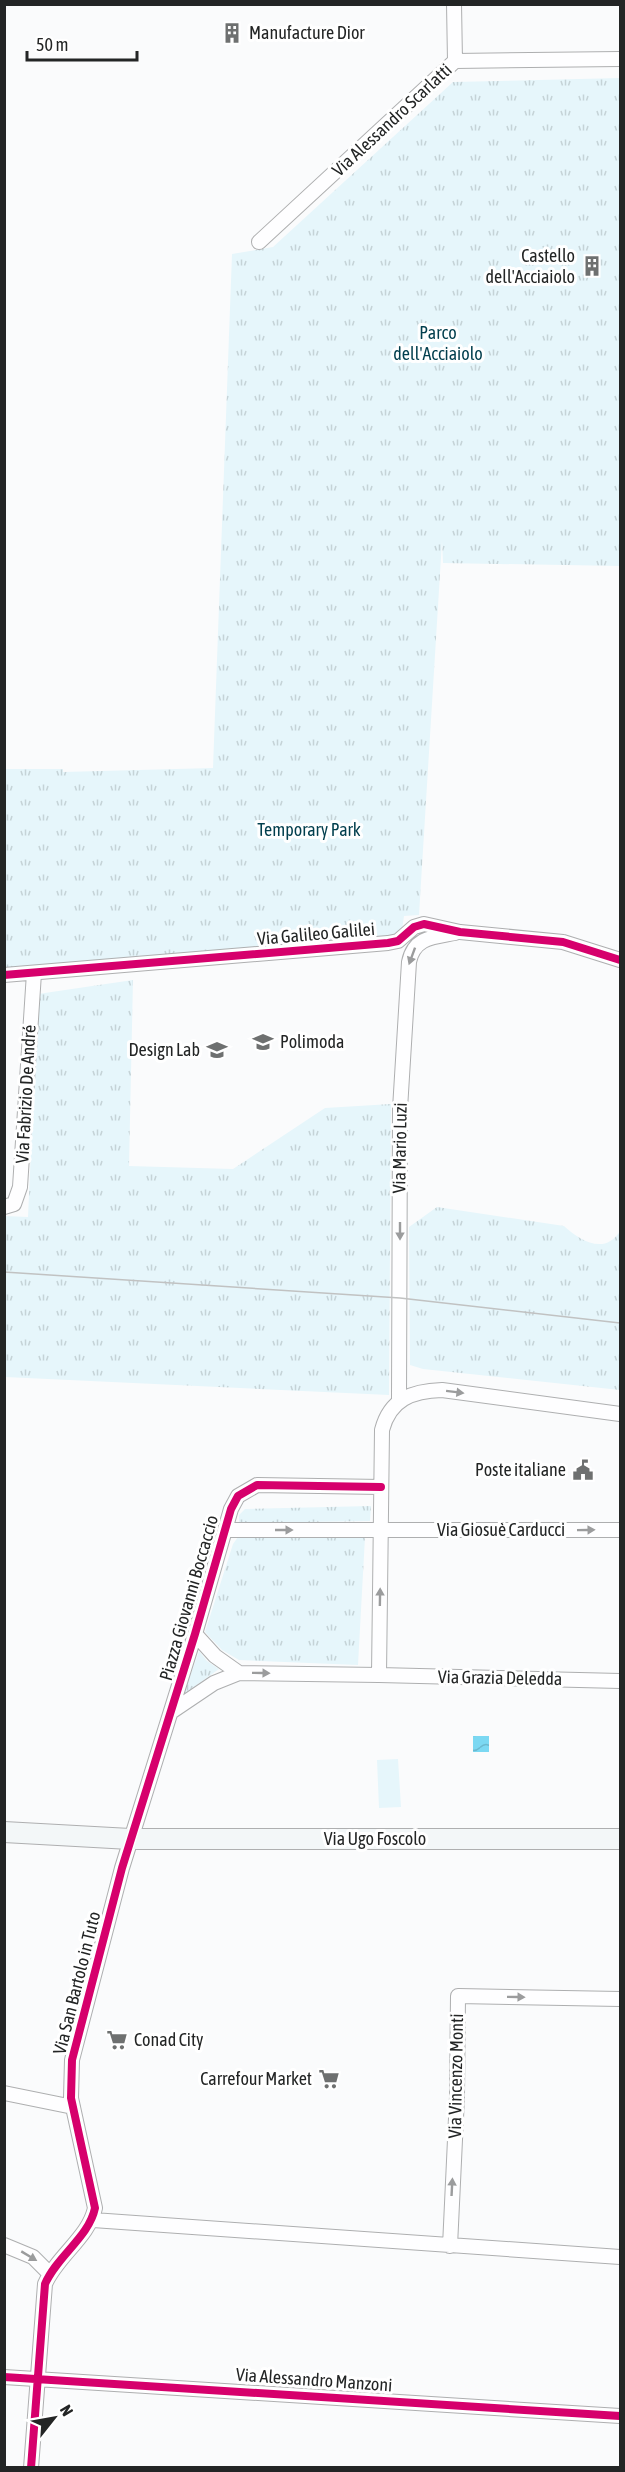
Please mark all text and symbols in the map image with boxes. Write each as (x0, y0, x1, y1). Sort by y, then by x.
building icon: Manufacture Dior (220, 21, 244, 45)
place label: Manufacture Dior (249, 22, 365, 43)
scale bar (27, 24, 136, 62)
text: 50 m (36, 34, 68, 55)
street label: Via Alessandro Scarlatti (328, 59, 456, 180)
place label: Castello dell'Acciaiolo (486, 245, 575, 287)
building icon: Castello dell'Acciaiolo (580, 254, 604, 278)
park label: Parco dell'Acciaiolo (393, 322, 483, 364)
park label: Temporary Park (257, 819, 361, 840)
street label: Via Galileo Galilei (256, 918, 376, 949)
one-way arrow (407, 947, 417, 965)
street label: Via Fabrizio De André (11, 1024, 40, 1164)
school or university icon: Polimoda (251, 1030, 275, 1054)
place label: Polimoda (280, 1031, 344, 1052)
school or university icon: Design Lab (205, 1038, 229, 1062)
place label: Design Lab (128, 1039, 200, 1060)
street label: Via Mario Luzi (388, 1102, 411, 1194)
one-way arrow (395, 1221, 405, 1240)
one-way arrow (446, 1387, 465, 1397)
public building icon: Poste italiane (571, 1458, 595, 1482)
place label: Poste italiane (475, 1459, 566, 1480)
street label: Piazza Giovanni Boccaccio (155, 1513, 222, 1683)
street label: Via Giosuè Carducci (437, 1519, 565, 1540)
one-way arrow (274, 1525, 293, 1535)
one-way arrow (577, 1526, 596, 1535)
one-way arrow (375, 1588, 385, 1607)
street label: Via Grazia Deledda (438, 1666, 562, 1689)
one-way arrow (252, 1669, 271, 1678)
street label: Via Ugo Foscolo (324, 1828, 426, 1849)
street label: Via San Bartolo in Tuto (49, 1909, 104, 2056)
one-way arrow (507, 1993, 526, 2002)
street label: Via Vincenzo Monti (444, 2013, 467, 2139)
supermarket icon: Conad City (105, 2028, 129, 2052)
place label: Conad City (134, 2029, 204, 2050)
supermarket icon: Carrefour Market (317, 2067, 341, 2091)
place label: Carrefour Market (200, 2068, 312, 2089)
one-way arrow (448, 2178, 457, 2197)
one-way arrow (21, 2251, 38, 2261)
street label: Via Alessandro Manzoni (235, 2364, 393, 2395)
north arrow (24, 2388, 84, 2448)
text: N (57, 2402, 77, 2419)

